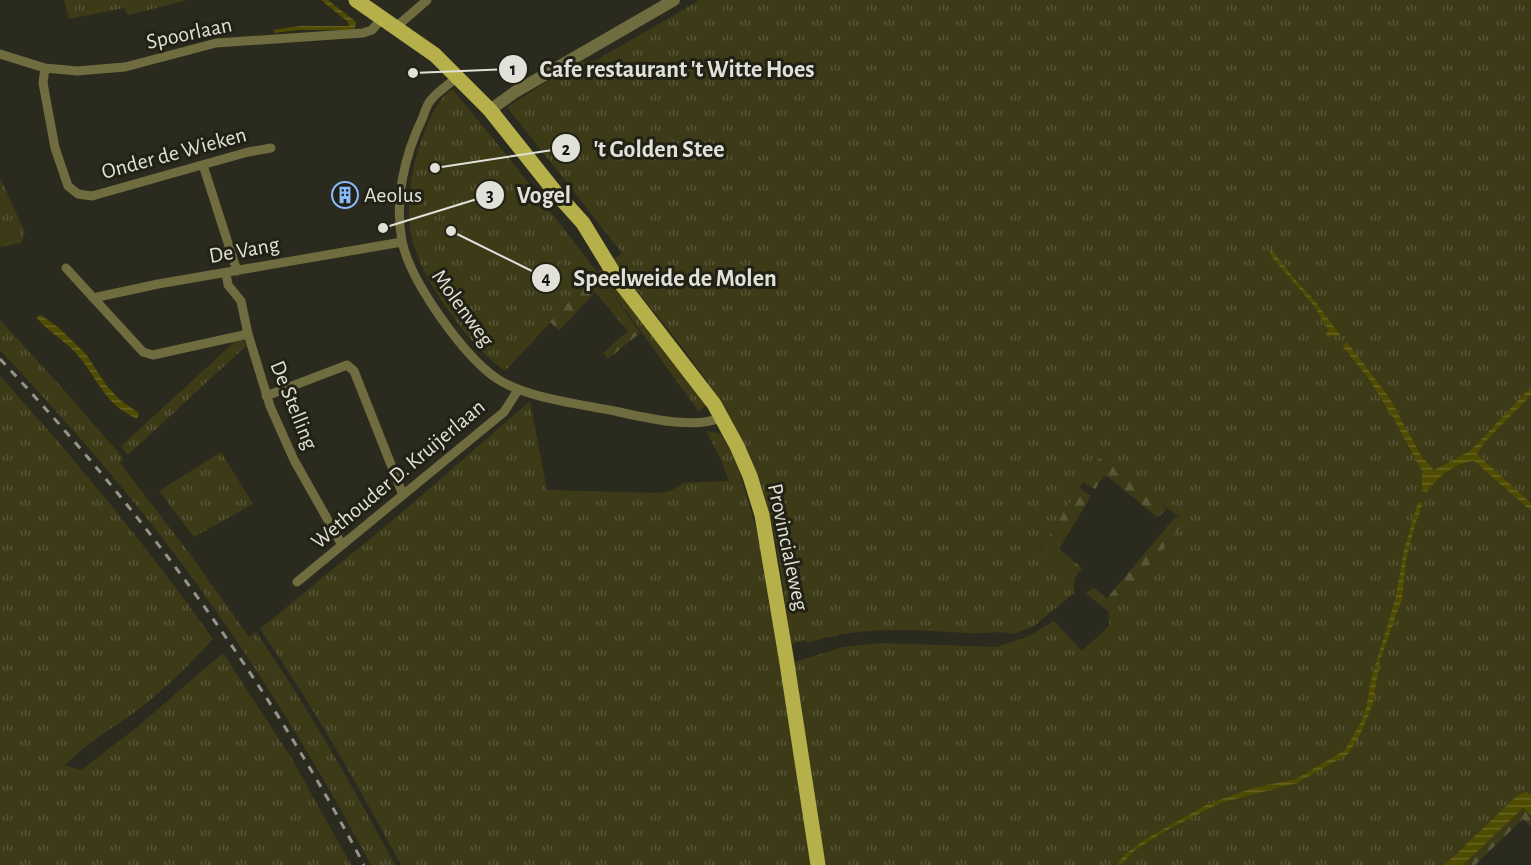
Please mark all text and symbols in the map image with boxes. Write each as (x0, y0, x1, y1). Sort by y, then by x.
street label: Spoorlaan (144, 13, 234, 53)
callout: Cafe restaurant 't Witte Hoes (498, 48, 827, 90)
text: Cafe restaurant 't Witte Hoes (540, 58, 814, 82)
text: 1 (510, 61, 516, 79)
street label: Onder de Wieken (99, 123, 249, 183)
callout: 't Golden Stee (551, 127, 736, 169)
text: 't Golden Stee (593, 138, 725, 162)
text: 2 (562, 141, 571, 159)
callout: Vogel (475, 174, 583, 216)
building icon: Aeolus (330, 180, 360, 210)
place label: Aeolus (364, 184, 422, 206)
text: Vogel (517, 184, 571, 208)
text: 3 (486, 187, 494, 205)
street label: De Vang (207, 233, 281, 267)
callout: Speelweide de Molen (531, 257, 788, 299)
street label: Molenweg (428, 265, 498, 351)
text: Speelweide de Molen (573, 267, 777, 291)
text: 4 (541, 270, 551, 288)
street label: De Stelling (266, 358, 322, 453)
street label: Wethouder D. Kruijerlaan (307, 395, 489, 553)
street label: Provincialeweg (764, 481, 812, 613)

